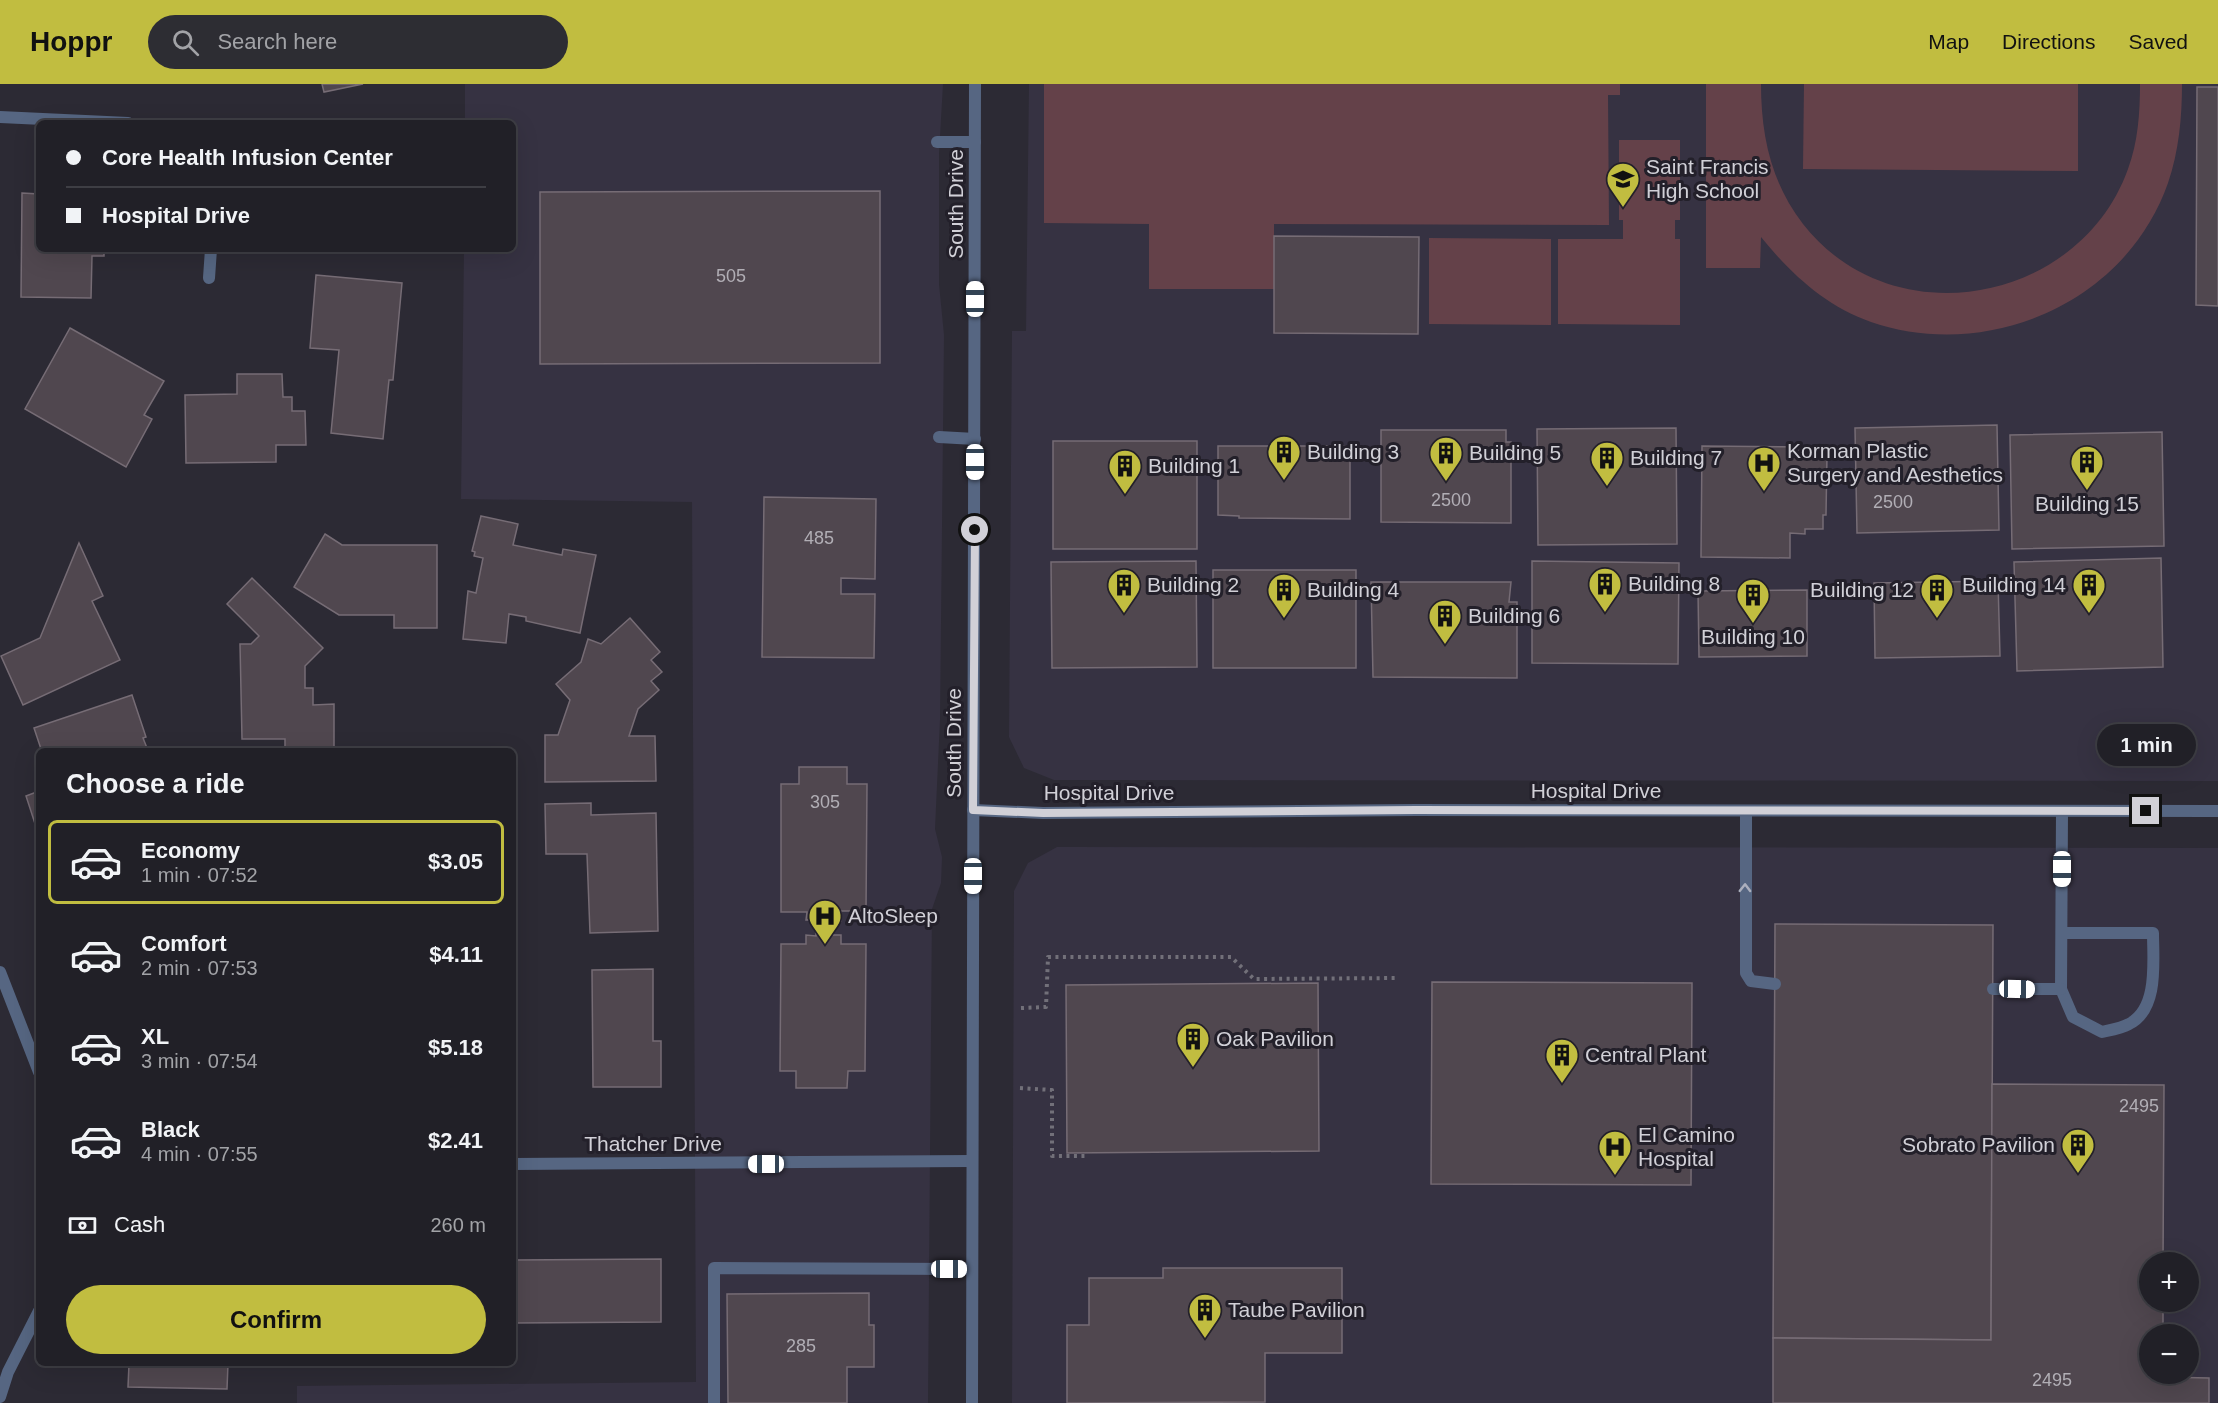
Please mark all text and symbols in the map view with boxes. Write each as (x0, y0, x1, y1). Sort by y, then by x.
search box (148, 15, 568, 69)
text: Hoppr (30, 26, 112, 57)
icon: search (169, 26, 202, 59)
text: Search here (217, 29, 337, 54)
text: Map (1928, 30, 1969, 53)
text: Directions (2002, 30, 2095, 53)
text: Saved (2128, 30, 2188, 53)
text: Core Health Infusion Center (102, 145, 393, 170)
street label: South Drive (944, 149, 967, 259)
place label: Saint Francis High School (1646, 155, 1769, 202)
school or university icon: Saint Francis High School (1605, 161, 1641, 208)
text: Hospital Drive (102, 203, 250, 228)
house number: 505 (716, 266, 746, 286)
car (966, 281, 984, 317)
building icon: Building 3 (1266, 434, 1302, 481)
building icon: Building 5 (1428, 435, 1464, 482)
place label: Korman Plastic Surgery and Aesthetics (1787, 439, 2003, 486)
place label: Building 3 (1307, 440, 1399, 463)
building icon: Building 7 (1589, 440, 1625, 487)
place label: Building 5 (1469, 441, 1561, 464)
car (966, 444, 984, 480)
building icon: Building 15 (2069, 444, 2105, 491)
hospital icon: Korman Plastic Surgery and Aesthetics (1746, 445, 1782, 492)
place label: Building 7 (1630, 446, 1722, 469)
building icon: Building 1 (1107, 448, 1143, 495)
place label: Building 1 (1148, 454, 1240, 477)
house number: 2500 (1431, 490, 1471, 510)
house number: 2500 (1873, 492, 1913, 512)
place label: Building 15 (2035, 492, 2139, 515)
route start (961, 516, 988, 543)
house number: 485 (804, 528, 834, 548)
building icon: Building 8 (1587, 566, 1623, 613)
building icon: Building 2 (1106, 567, 1142, 614)
building icon: Building 14 (2071, 567, 2107, 614)
building icon: Building 4 (1266, 572, 1302, 619)
place label: Building 8 (1628, 572, 1720, 595)
building icon: Building 12 (1919, 572, 1955, 619)
place label: Building 2 (1147, 573, 1239, 596)
place label: Building 14 (1962, 573, 2066, 596)
building icon: Building 10 (1735, 577, 1771, 624)
place label: Building 4 (1307, 578, 1400, 601)
place label: Building 12 (1810, 578, 1914, 601)
building icon: Building 6 (1427, 598, 1463, 645)
place label: Building 6 (1468, 604, 1560, 627)
place label: Building 10 (1701, 625, 1805, 648)
street label: South Drive (942, 688, 965, 798)
callout: 1 min (2096, 724, 2196, 766)
text: 1 min (2120, 734, 2173, 756)
text: Choose a ride (66, 769, 245, 799)
street label: Hospital Drive (1531, 779, 1661, 802)
street label: Hospital Drive (1044, 781, 1174, 804)
house number: 305 (810, 792, 840, 812)
route end (2132, 797, 2159, 824)
icon: car (69, 835, 123, 889)
text: Economy (141, 838, 240, 863)
text: $3.05 (428, 849, 483, 874)
car (2053, 851, 2071, 887)
car (964, 858, 982, 894)
text: 1 min · 07:52 (141, 864, 258, 886)
one-way arrow (1739, 883, 1751, 892)
hospital icon: AltoSleep (807, 898, 843, 945)
place label: AltoSleep (848, 904, 938, 927)
icon: car (69, 928, 123, 982)
text: Comfort (141, 931, 227, 956)
text: $4.11 (429, 942, 483, 967)
text: 2 min · 07:53 (141, 957, 258, 979)
car (1999, 980, 2035, 998)
icon: car (69, 1021, 123, 1075)
building icon: Oak Pavilion (1175, 1021, 1211, 1068)
text: XL (141, 1024, 169, 1049)
place label: Oak Pavilion (1216, 1027, 1334, 1050)
text: $5.18 (428, 1035, 483, 1060)
building icon: Central Plant (1544, 1037, 1580, 1084)
place label: Central Plant (1585, 1043, 1707, 1066)
text: 3 min · 07:54 (141, 1050, 258, 1072)
house number: 2495 (2119, 1096, 2159, 1116)
icon: car (69, 1114, 123, 1168)
text: Black (141, 1117, 200, 1142)
place label: El Camino Hospital (1638, 1123, 1735, 1170)
building icon: Sobrato Pavilion (2060, 1127, 2096, 1174)
text: $2.41 (428, 1128, 483, 1153)
hospital icon: El Camino Hospital (1597, 1129, 1633, 1176)
street label: Thatcher Drive (584, 1132, 722, 1155)
place label: Sobrato Pavilion (1902, 1133, 2055, 1156)
text: 4 min · 07:55 (141, 1143, 258, 1165)
car (748, 1155, 784, 1173)
icon: cash (66, 1209, 99, 1242)
text: Cash (114, 1212, 165, 1237)
text: 260 m (430, 1214, 486, 1236)
map controls (2139, 1252, 2199, 1384)
button: + (2139, 1252, 2199, 1312)
car (931, 1260, 967, 1278)
button: Confirm (66, 1285, 486, 1354)
building icon: Taube Pavilion (1187, 1292, 1223, 1339)
place label: Taube Pavilion (1228, 1298, 1365, 1321)
button: − (2139, 1324, 2199, 1384)
house number: 285 (786, 1336, 816, 1356)
house number: 2495 (2032, 1370, 2072, 1390)

